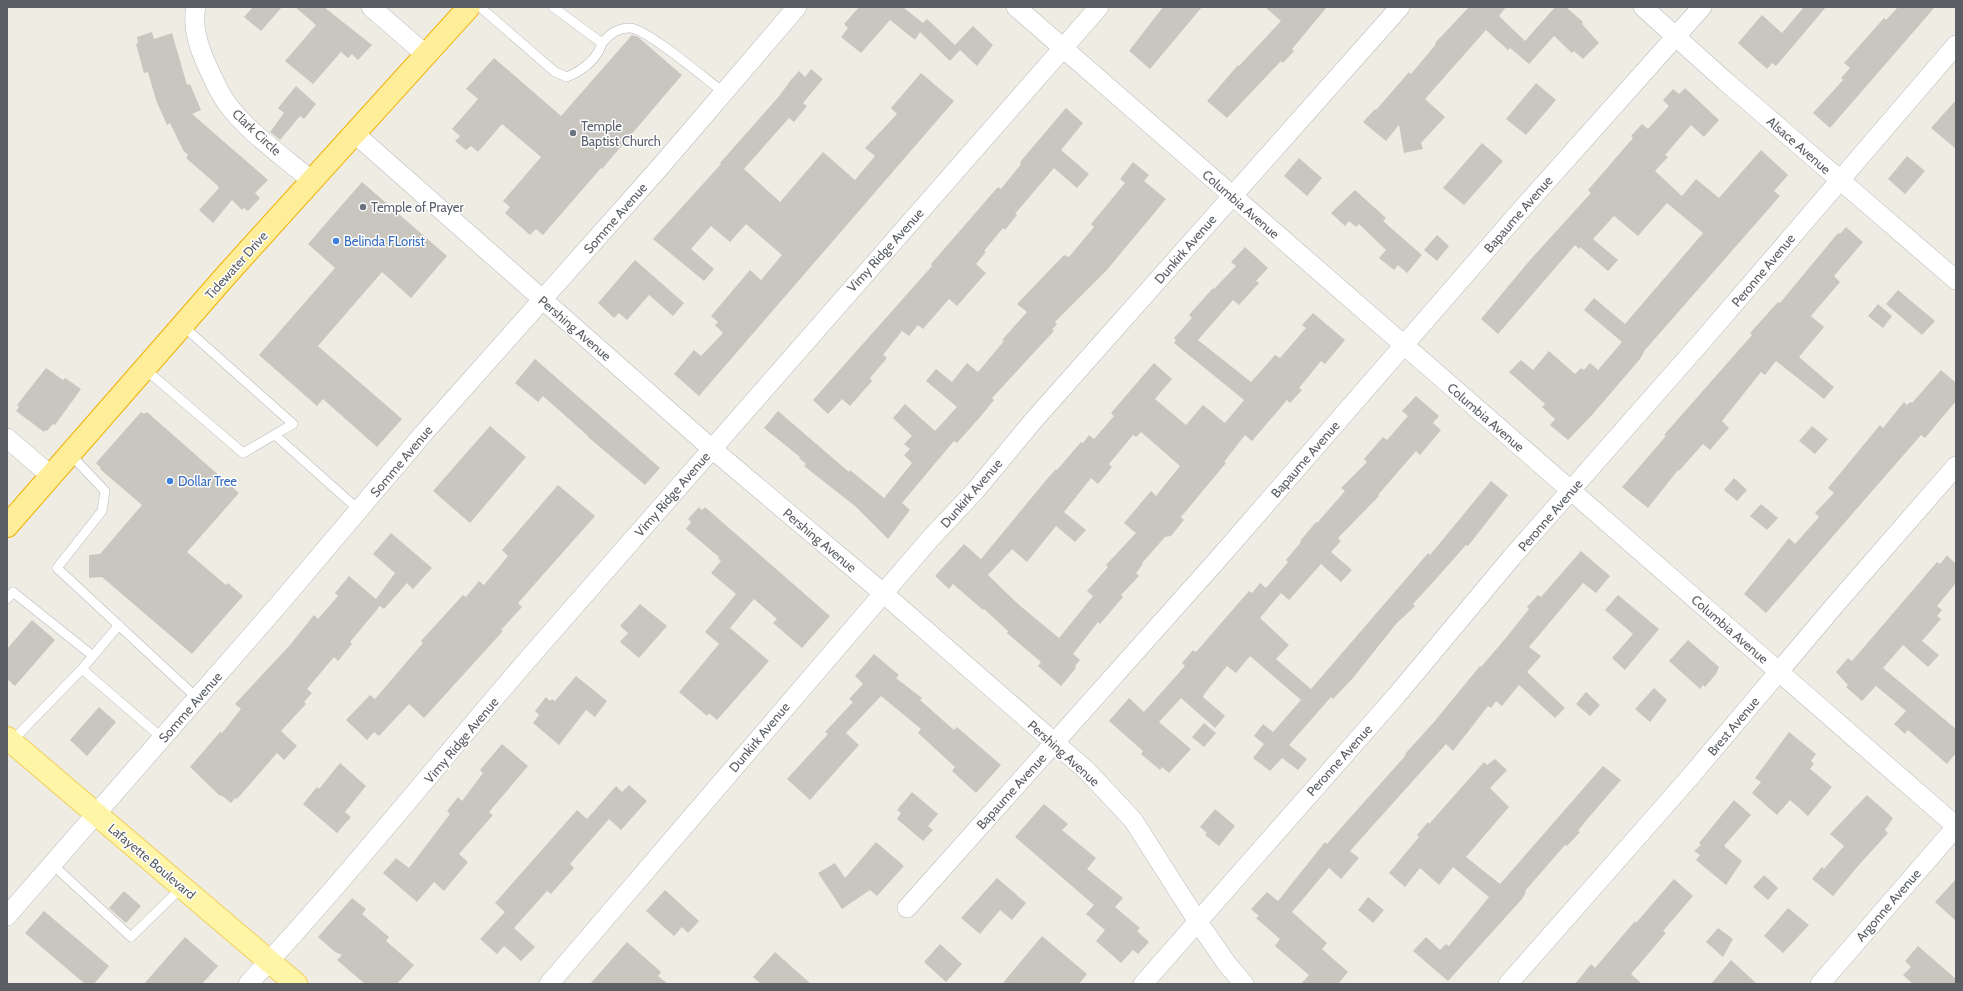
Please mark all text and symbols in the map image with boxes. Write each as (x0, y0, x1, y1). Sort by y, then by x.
street label: Clark Circle (229, 105, 285, 159)
street label: Alsace Avenue (1764, 113, 1834, 177)
place label: Temple Baptist Church (581, 118, 661, 149)
marker: Temple Baptist Church (568, 128, 578, 138)
street label: Columbia Avenue (1199, 166, 1283, 242)
street label: Bapaume Avenue (1480, 172, 1556, 256)
street label: Somme Avenue (580, 179, 650, 257)
place label: Temple of Prayer (371, 199, 465, 215)
marker: Temple of Prayer (358, 202, 368, 212)
street label: Vimy Ridge Avenue (843, 205, 927, 295)
street label: Dunkirk Avenue (1151, 211, 1220, 287)
street label: Tidewater Drive (201, 227, 271, 302)
street label: Peronne Avenue (1728, 230, 1798, 310)
place label: Belinda FLorist (344, 233, 425, 249)
marker: Belinda FLorist (331, 236, 341, 246)
street label: Pershing Avenue (535, 292, 615, 364)
street label: Columbia Avenue (1444, 379, 1528, 455)
street label: Bapaume Avenue (1267, 417, 1343, 501)
street label: Somme Avenue (366, 422, 436, 500)
street label: Vimy Ridge Avenue (631, 448, 713, 540)
street label: Dunkirk Avenue (937, 455, 1006, 531)
place label: Dollar Tree (178, 473, 237, 489)
street label: Peronne Avenue (1514, 475, 1586, 554)
marker: Dollar Tree (165, 476, 175, 486)
street label: Pershing Avenue (780, 505, 860, 576)
street label: Columbia Avenue (1688, 591, 1772, 667)
street label: Somme Avenue (155, 668, 225, 746)
street label: Brest Avenue (1704, 693, 1763, 759)
street label: Vimy Ridge Avenue (420, 694, 502, 786)
street label: Dunkirk Avenue (725, 699, 793, 775)
street label: Pershing Avenue (1025, 717, 1103, 790)
street label: Peronne Avenue (1303, 721, 1375, 799)
street label: Bapaume Avenue (973, 750, 1049, 832)
street label: Lafayette Boulevard (105, 820, 199, 902)
street label: Argonne Avenue (1852, 865, 1924, 945)

